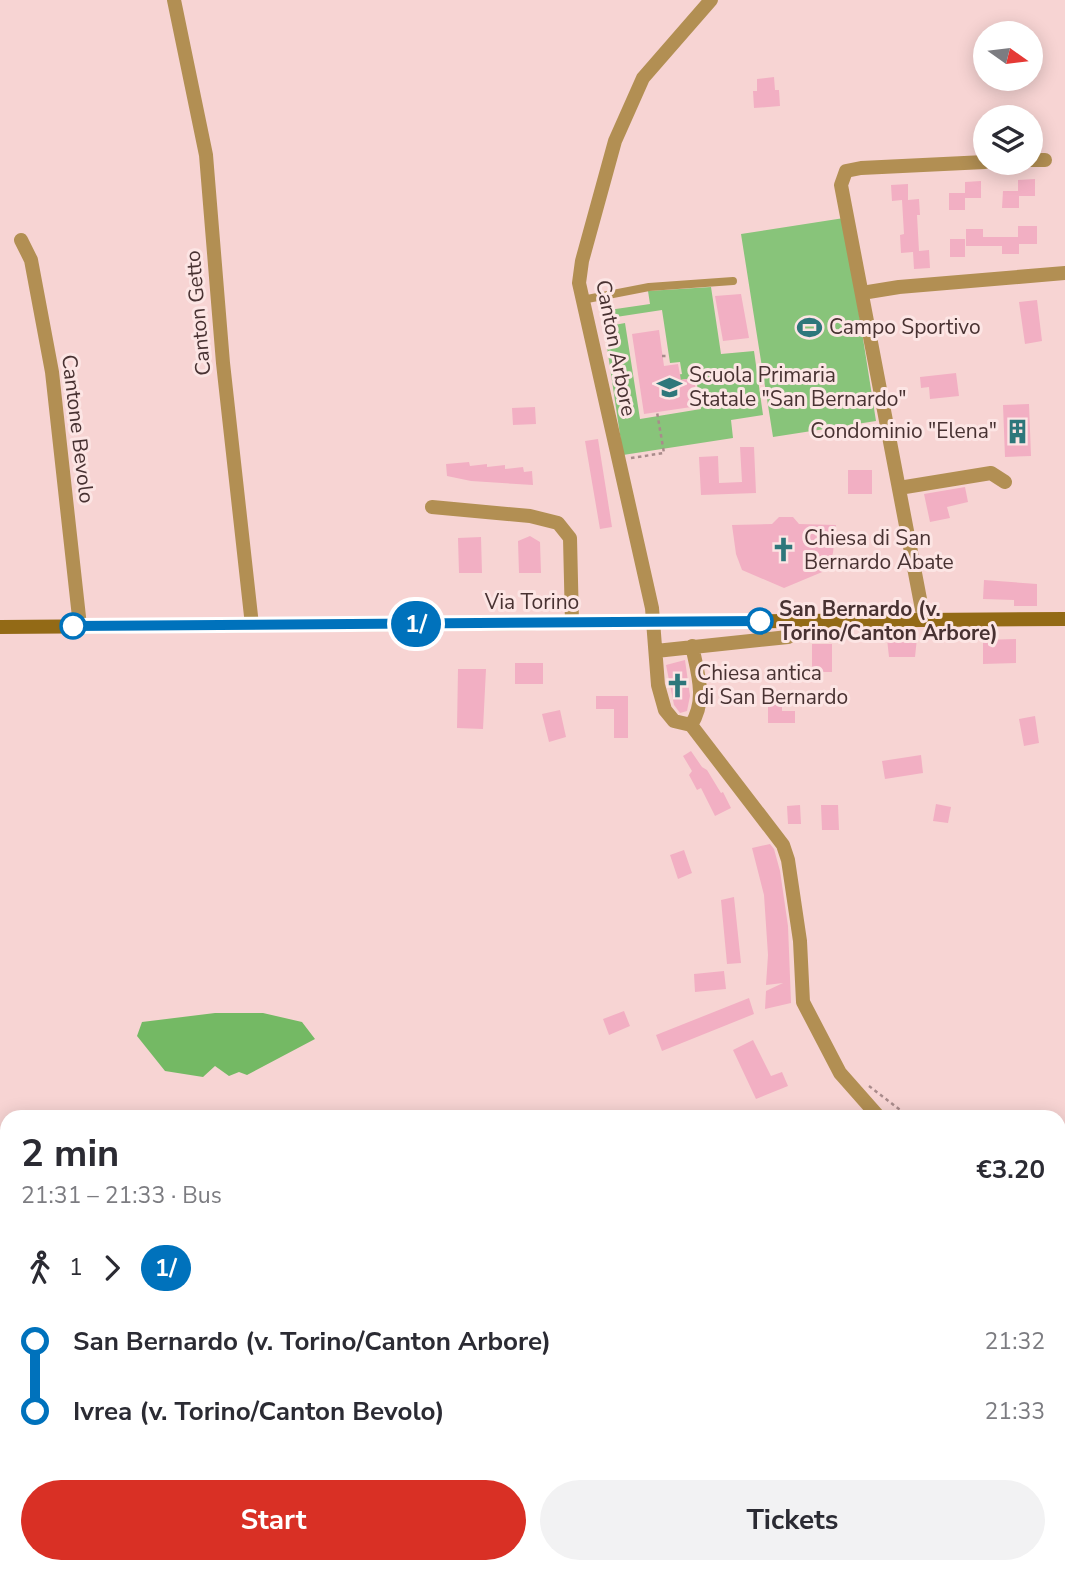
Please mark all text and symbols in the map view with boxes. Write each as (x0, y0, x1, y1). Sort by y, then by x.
north arrow (973, 21, 1043, 91)
map controls (973, 21, 1043, 175)
button: layers (973, 105, 1043, 175)
street label: Canton Getto (179, 249, 217, 377)
street label: Canton Arbore (589, 277, 643, 419)
sports icon: Campo Sportivo (795, 313, 823, 341)
place label: Campo Sportivo (829, 313, 981, 341)
street label: Cantone Bevolo (55, 353, 101, 505)
place label: Scuola Primaria Statale "San Bernardo" (689, 361, 907, 413)
school or university icon: Scuola Primaria Statale "San Bernardo" (655, 373, 683, 401)
place label: Condominio "Elena" (810, 417, 997, 445)
building icon: Condominio "Elena" (1003, 417, 1031, 445)
place label: Chiesa di San Bernardo Abate (804, 524, 954, 576)
church icon: Chiesa di San Bernardo Abate (770, 536, 798, 564)
street label: Via Torino (484, 588, 579, 616)
place label: San Bernardo (v. Torino/Canton Arbore) (779, 595, 998, 647)
line badge: 1/ (384, 601, 448, 647)
text: 1/ (405, 608, 427, 640)
marker: San Bernardo (v. Torino/Canton Arbore) (747, 608, 773, 634)
unlabelled marker (60, 613, 86, 639)
place label: Chiesa antica di San Bernardo (697, 659, 848, 711)
church icon: Chiesa antica di San Bernardo (663, 671, 691, 699)
text: 2 min (21, 1128, 119, 1179)
text: €3.20 (976, 1152, 1045, 1187)
text: 21:31 – 21:33 · Bus (21, 1180, 222, 1211)
icon: walk (21, 1249, 59, 1287)
icon: forward (93, 1249, 131, 1287)
text: 1 (69, 1252, 83, 1283)
text: 1/ (155, 1252, 177, 1284)
text: San Bernardo (v. Torino/Canton Arbore) (73, 1324, 551, 1359)
text: 21:32 (985, 1326, 1045, 1357)
text: Ivrea (v. Torino/Canton Bevolo) (73, 1394, 445, 1429)
text: 21:33 (985, 1396, 1045, 1427)
button: Start (21, 1480, 526, 1560)
button: Tickets (540, 1480, 1045, 1560)

